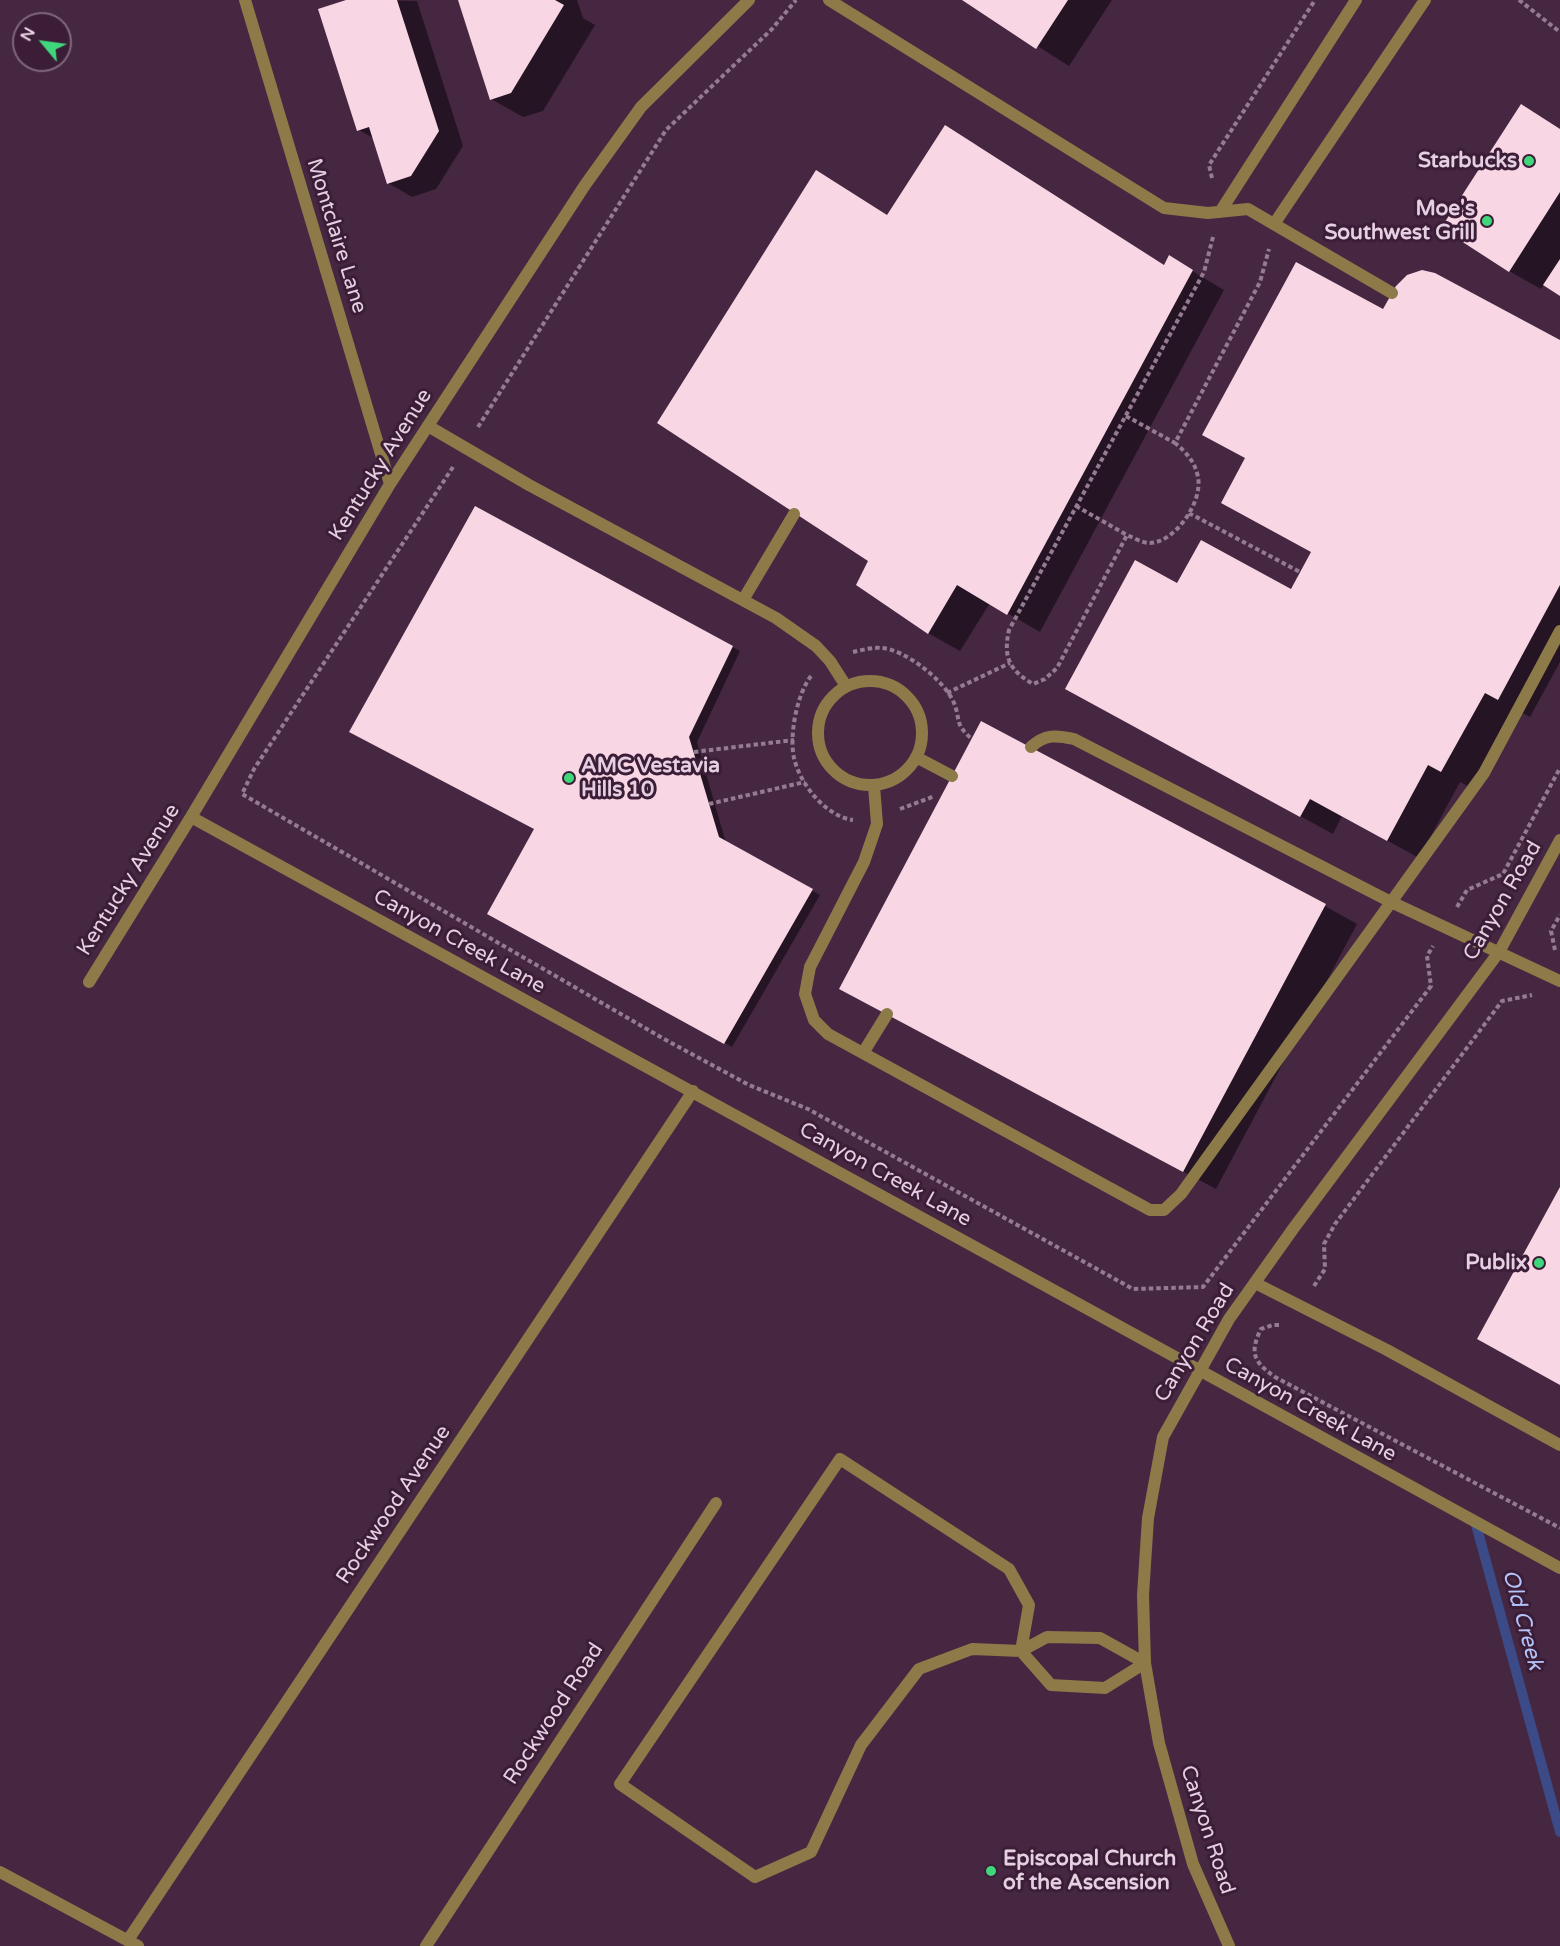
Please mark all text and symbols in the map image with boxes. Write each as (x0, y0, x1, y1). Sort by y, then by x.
north arrow (12, 12, 72, 72)
text: N (16, 24, 40, 45)
place label: Starbucks (1418, 148, 1517, 174)
marker: Starbucks (1522, 154, 1536, 168)
street label: Montclaire Lane (301, 156, 371, 316)
place label: Moe's Southwest Grill (1324, 196, 1475, 246)
marker: Moe's Southwest Grill (1480, 214, 1494, 228)
street label: Kentucky Avenue (324, 385, 438, 545)
place label: AMC Vestavia Hills 10 (581, 753, 720, 803)
marker: AMC Vestavia Hills 10 (562, 771, 576, 785)
street label: Kentucky Avenue (72, 800, 186, 960)
street label: Canyon Road (1459, 837, 1547, 965)
street label: Canyon Creek Lane (369, 884, 549, 1000)
street label: Canyon Creek Lane (795, 1117, 975, 1233)
place label: Publix (1465, 1250, 1527, 1276)
marker: Publix (1532, 1256, 1546, 1270)
street label: Canyon Road (1150, 1279, 1240, 1407)
street label: Canyon Creek Lane (1220, 1352, 1400, 1468)
street label: Rockwood Avenue (331, 1421, 457, 1589)
water label: Old Creek (1496, 1567, 1548, 1673)
street label: Rockwood Road (499, 1638, 609, 1790)
street label: Canyon Road (1174, 1762, 1240, 1898)
place label: Episcopal Church of the Ascension (1003, 1846, 1176, 1896)
marker: Episcopal Church of the Ascension (984, 1864, 998, 1878)

